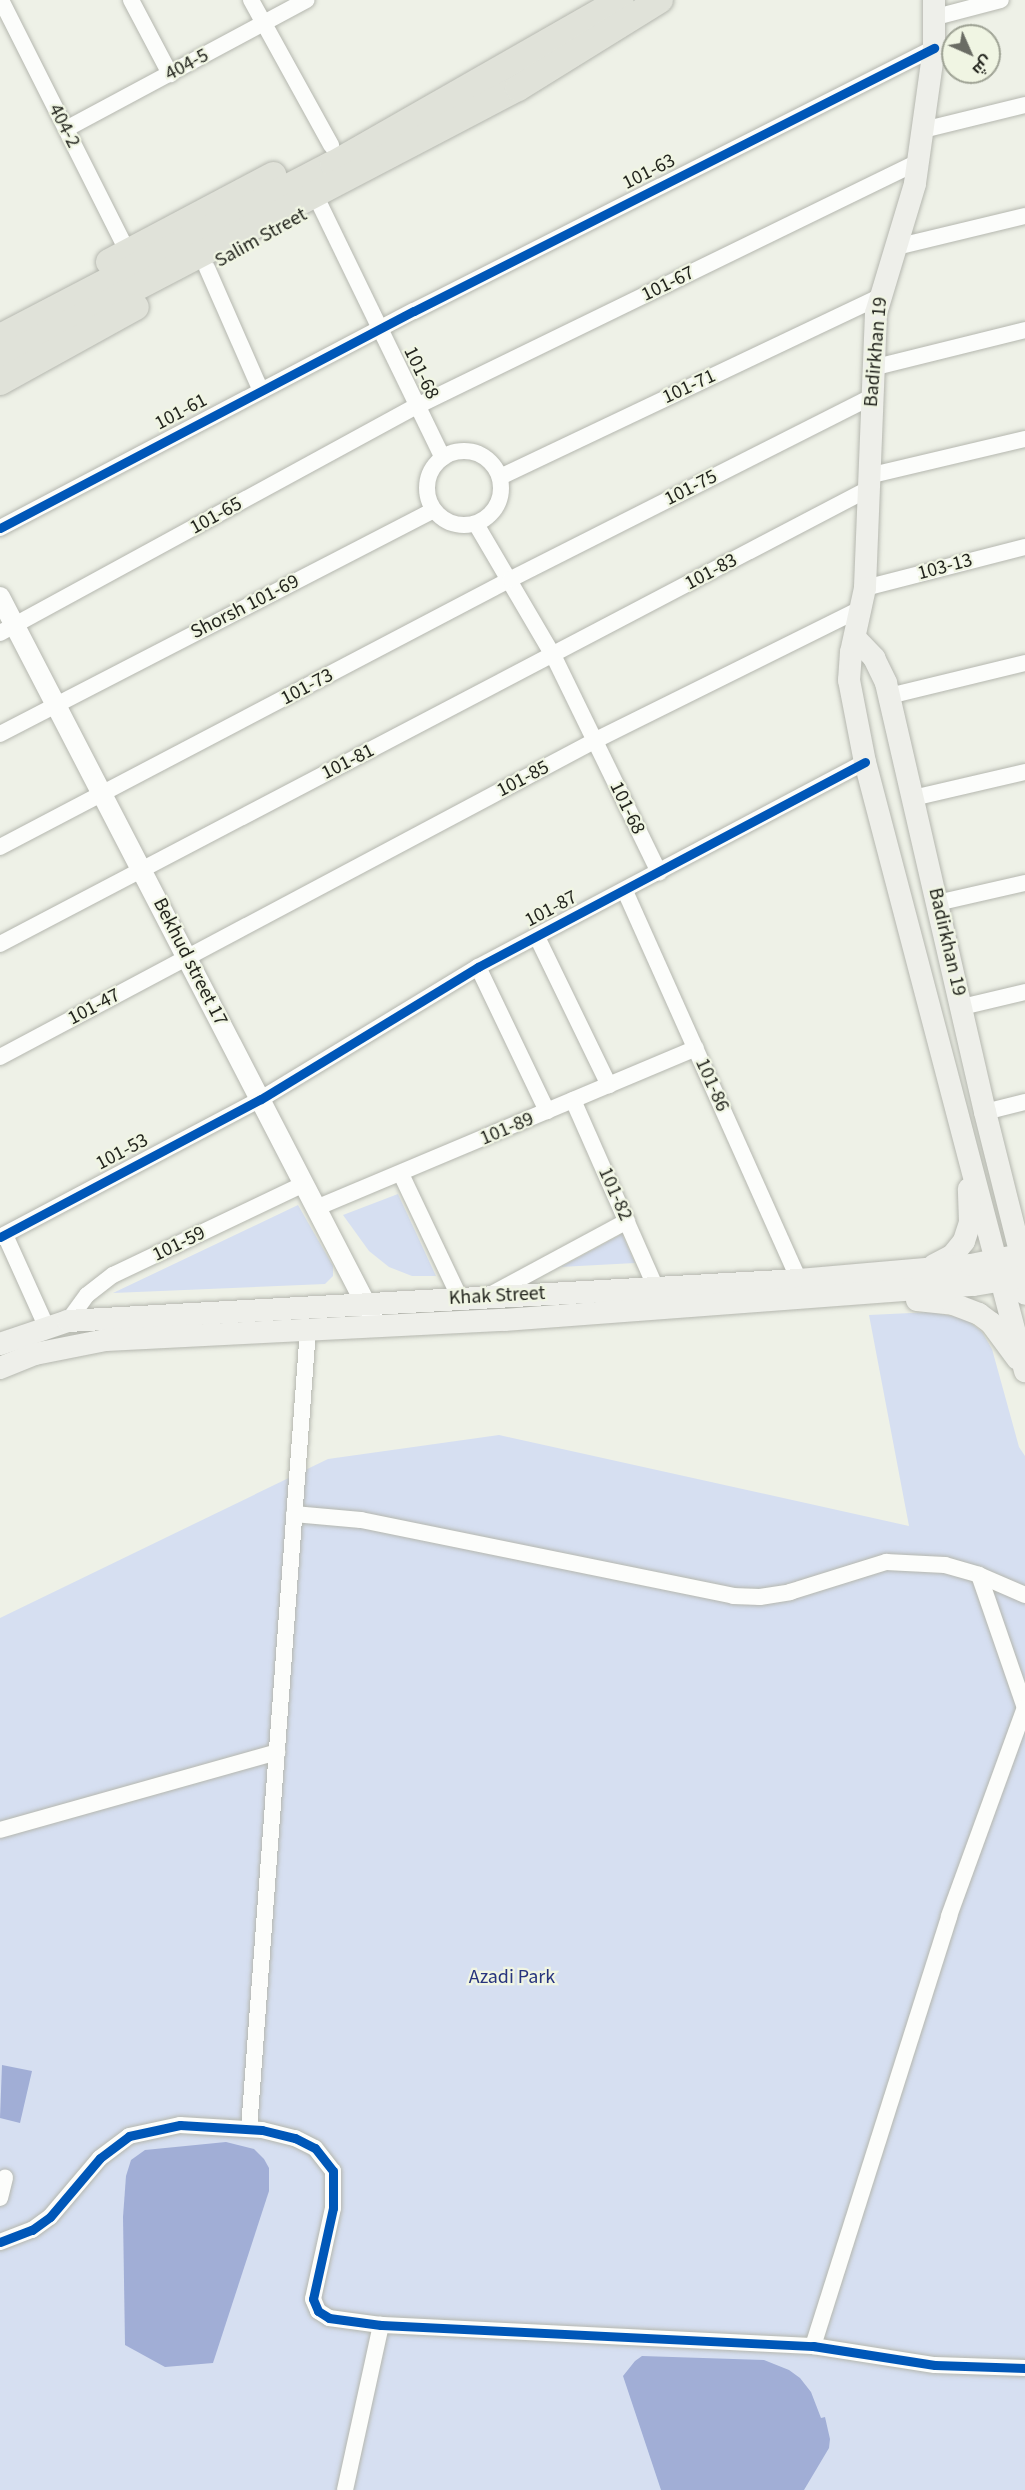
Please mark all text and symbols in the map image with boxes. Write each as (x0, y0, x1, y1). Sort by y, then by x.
north arrow (941, 24, 1001, 84)
street label: 404-5 (161, 44, 213, 86)
text: ش (967, 50, 997, 80)
street label: 404-2 (43, 100, 85, 152)
street label: 101-63 (619, 149, 679, 195)
street label: Salim Street (211, 203, 311, 273)
street label: 101-67 (638, 261, 698, 307)
street label: Badirkhan 19 (859, 296, 893, 408)
street label: 101-68 (398, 343, 444, 403)
street label: 101-71 (659, 364, 719, 410)
street label: 101-61 (151, 388, 211, 436)
street label: 101-75 (661, 465, 721, 511)
street label: 101-65 (186, 492, 246, 540)
street label: 101-83 (681, 548, 741, 596)
street label: 103-13 (915, 548, 975, 586)
street label: Shorsh 101-69 (187, 569, 303, 645)
street label: 101-73 (277, 663, 337, 711)
street label: 101-81 (318, 739, 378, 785)
street label: 101-85 (493, 755, 553, 803)
street label: 101-68 (604, 778, 650, 838)
street label: 101-87 (521, 885, 581, 933)
street label: Badirkhan 19 (923, 885, 971, 999)
street label: Bekhud street 17 (147, 894, 233, 1030)
street label: 101-47 (64, 983, 124, 1031)
street label: 101-86 (690, 1055, 734, 1115)
street label: 101-89 (477, 1107, 537, 1151)
street label: 101-53 (92, 1128, 152, 1176)
street label: 101-82 (593, 1164, 637, 1224)
street label: 101-59 (149, 1221, 209, 1267)
street label: Khak Street (448, 1281, 546, 1311)
park label: Azadi Park (469, 1965, 555, 1989)

